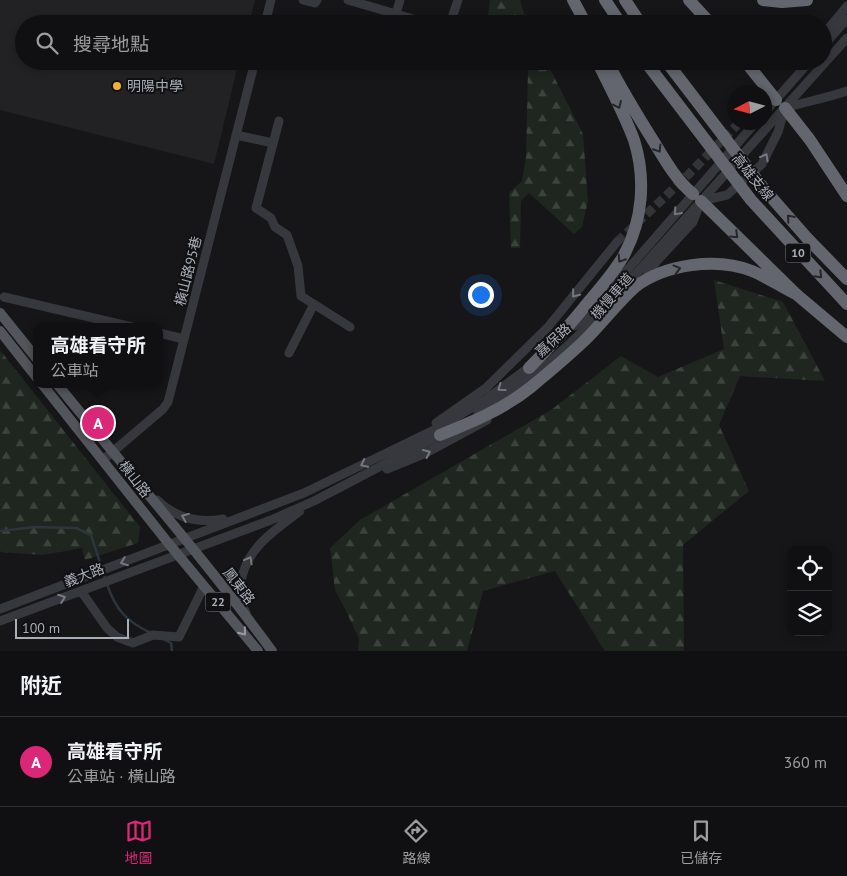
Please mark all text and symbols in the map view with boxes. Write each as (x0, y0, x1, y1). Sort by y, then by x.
search box (15, 15, 832, 70)
icon: search (33, 29, 61, 57)
text: 搜尋地點 (73, 32, 149, 56)
place label: 明陽中學 (127, 77, 183, 95)
marker: 明陽中學 (111, 80, 123, 92)
north arrow (727, 85, 772, 130)
one-way arrow (612, 100, 623, 109)
one-way arrow (651, 143, 661, 152)
street label: 高雄支線 (728, 150, 778, 204)
one-way arrow (759, 154, 769, 163)
one-way arrow (674, 206, 683, 215)
one-way arrow (786, 214, 795, 223)
one-way arrow (730, 229, 739, 238)
street label: 橫山路95巷 (171, 234, 205, 308)
road number: 10 (786, 244, 810, 262)
one-way arrow (617, 254, 627, 263)
one-way arrow (672, 264, 681, 274)
street label: 機慢車道 (587, 269, 637, 323)
one-way arrow (813, 269, 822, 278)
your location (468, 282, 494, 308)
one-way arrow (572, 288, 580, 297)
street label: 嘉保路 (531, 319, 575, 361)
popup (33, 323, 163, 388)
text: 高雄看守所 (50, 333, 146, 357)
text: 公車站 (50, 360, 99, 380)
one-way arrow (497, 382, 507, 391)
pin: A (82, 404, 114, 442)
one-way arrow (422, 448, 431, 459)
street label: 橫山路 (115, 457, 155, 501)
one-way arrow (360, 458, 369, 468)
one-way arrow (181, 513, 190, 524)
map controls (787, 546, 832, 636)
button: locate (787, 546, 832, 591)
one-way arrow (120, 556, 129, 566)
one-way arrow (243, 556, 253, 565)
street label: 義大路 (61, 559, 107, 591)
street label: 鳳東路 (219, 564, 259, 608)
button: layers (787, 591, 832, 636)
road number: 22 (206, 592, 230, 612)
one-way arrow (57, 594, 66, 604)
scale bar (15, 616, 129, 639)
text: 100 m (22, 619, 60, 637)
one-way arrow (237, 626, 245, 635)
text: 附近 (20, 672, 62, 699)
text: 高雄看守所 (67, 739, 162, 763)
text: A (31, 752, 41, 772)
text: 360 m (784, 752, 827, 772)
text: 公車站 · 橫山路 (67, 766, 176, 786)
tab: 地圖 (125, 817, 153, 867)
tab: 路線 (402, 817, 430, 867)
tab: 已儲存 (680, 817, 722, 867)

